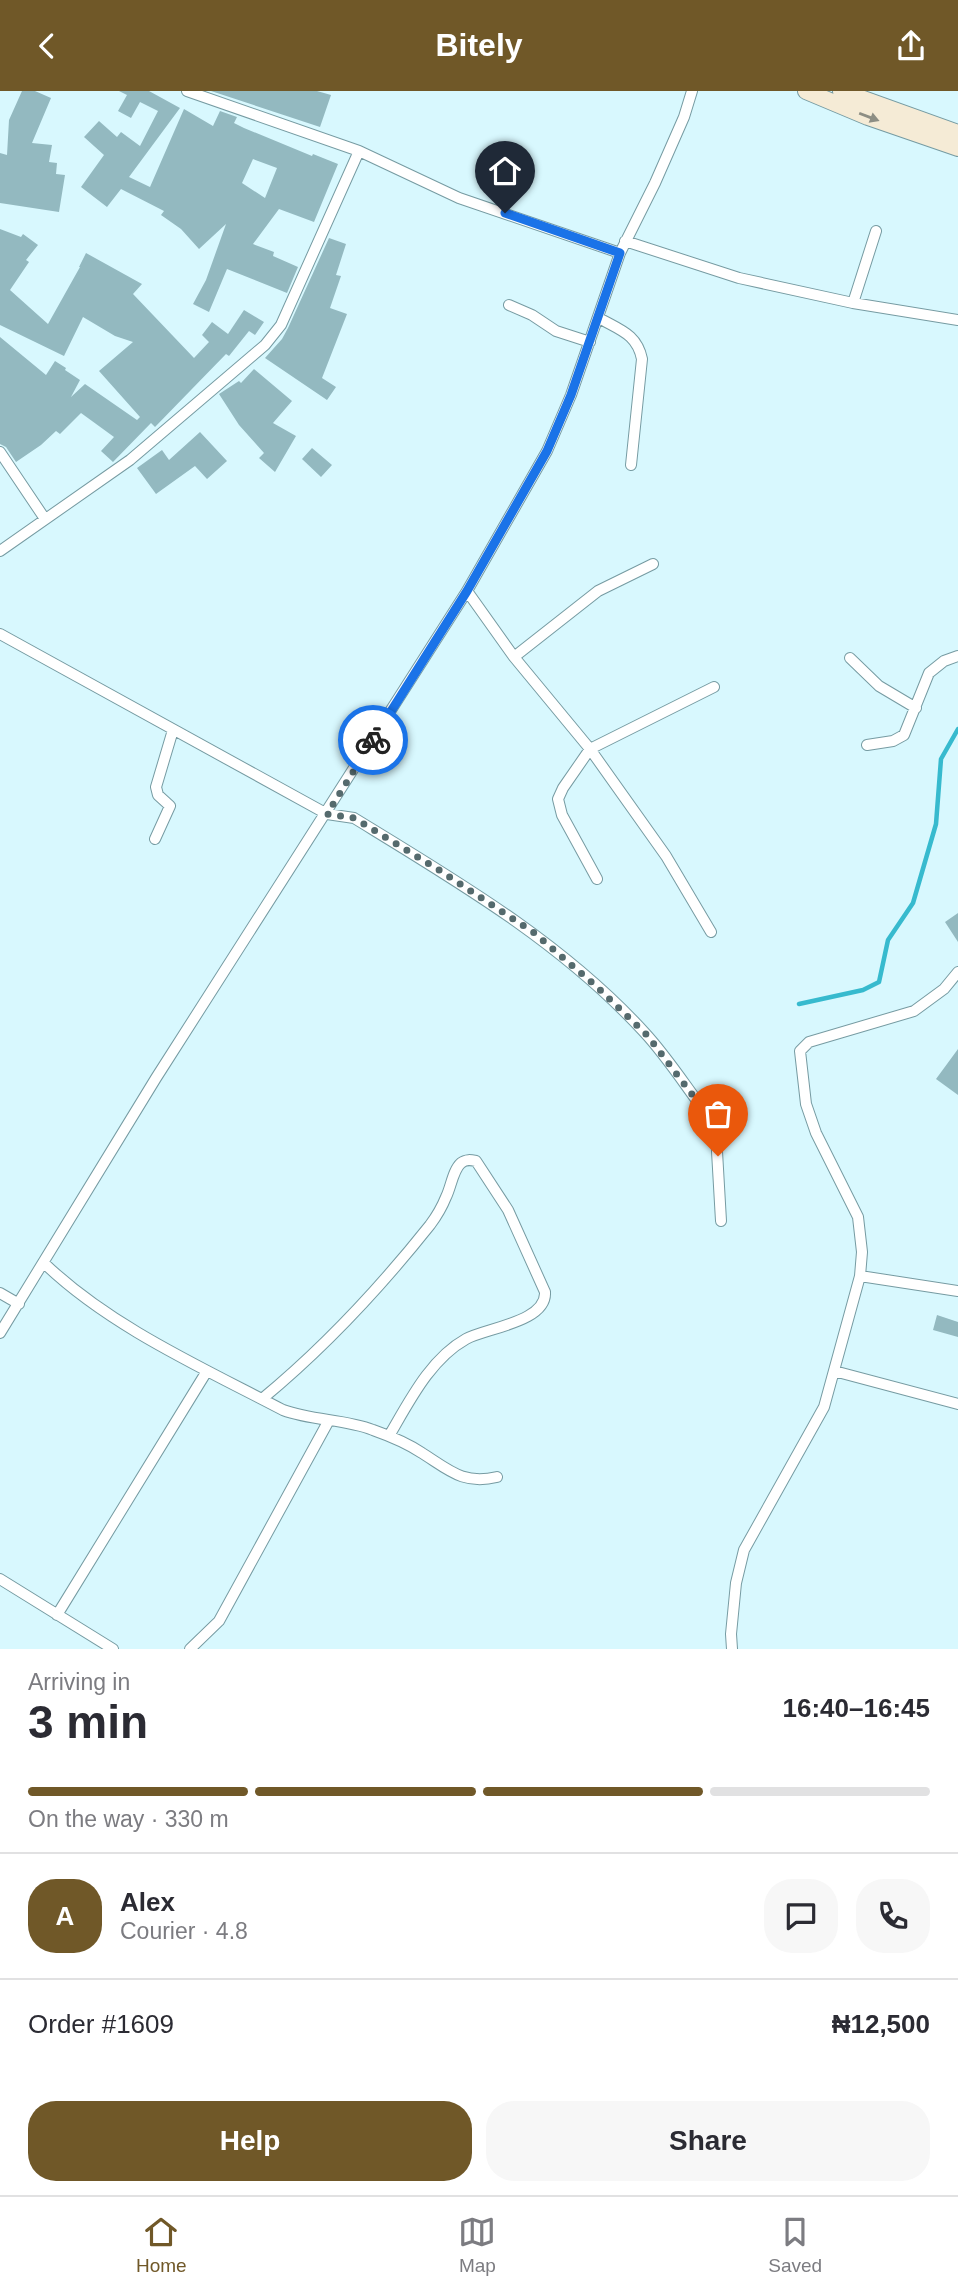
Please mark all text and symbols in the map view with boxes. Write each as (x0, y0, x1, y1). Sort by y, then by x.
icon: back (28, 27, 66, 65)
text: Bitely (435, 27, 523, 63)
icon: share (892, 27, 930, 65)
one-way arrow (859, 112, 880, 123)
pin (475, 141, 535, 213)
icon: home (486, 152, 524, 190)
courier (338, 705, 408, 775)
icon: bike (354, 721, 392, 759)
pin (688, 1084, 748, 1156)
icon: bag (699, 1095, 737, 1133)
text: Arriving in (28, 1669, 130, 1695)
text: 16:40–16:45 (783, 1693, 930, 1723)
text: 3 min (28, 1696, 148, 1748)
text: On the way · 330 m (28, 1806, 229, 1832)
button: chat (764, 1879, 838, 1953)
button: phone (856, 1879, 930, 1953)
text: Alex (120, 1887, 175, 1917)
text: A (56, 1901, 74, 1931)
text: Courier · 4.8 (120, 1918, 248, 1944)
text: Order #1609 (28, 2009, 174, 2039)
text: ₦12,500 (832, 2009, 930, 2039)
button: Help (28, 2101, 472, 2181)
button: Share (486, 2101, 930, 2181)
tab: Home (136, 2213, 187, 2277)
tab: Map (458, 2213, 496, 2277)
tab: Saved (768, 2213, 822, 2277)

